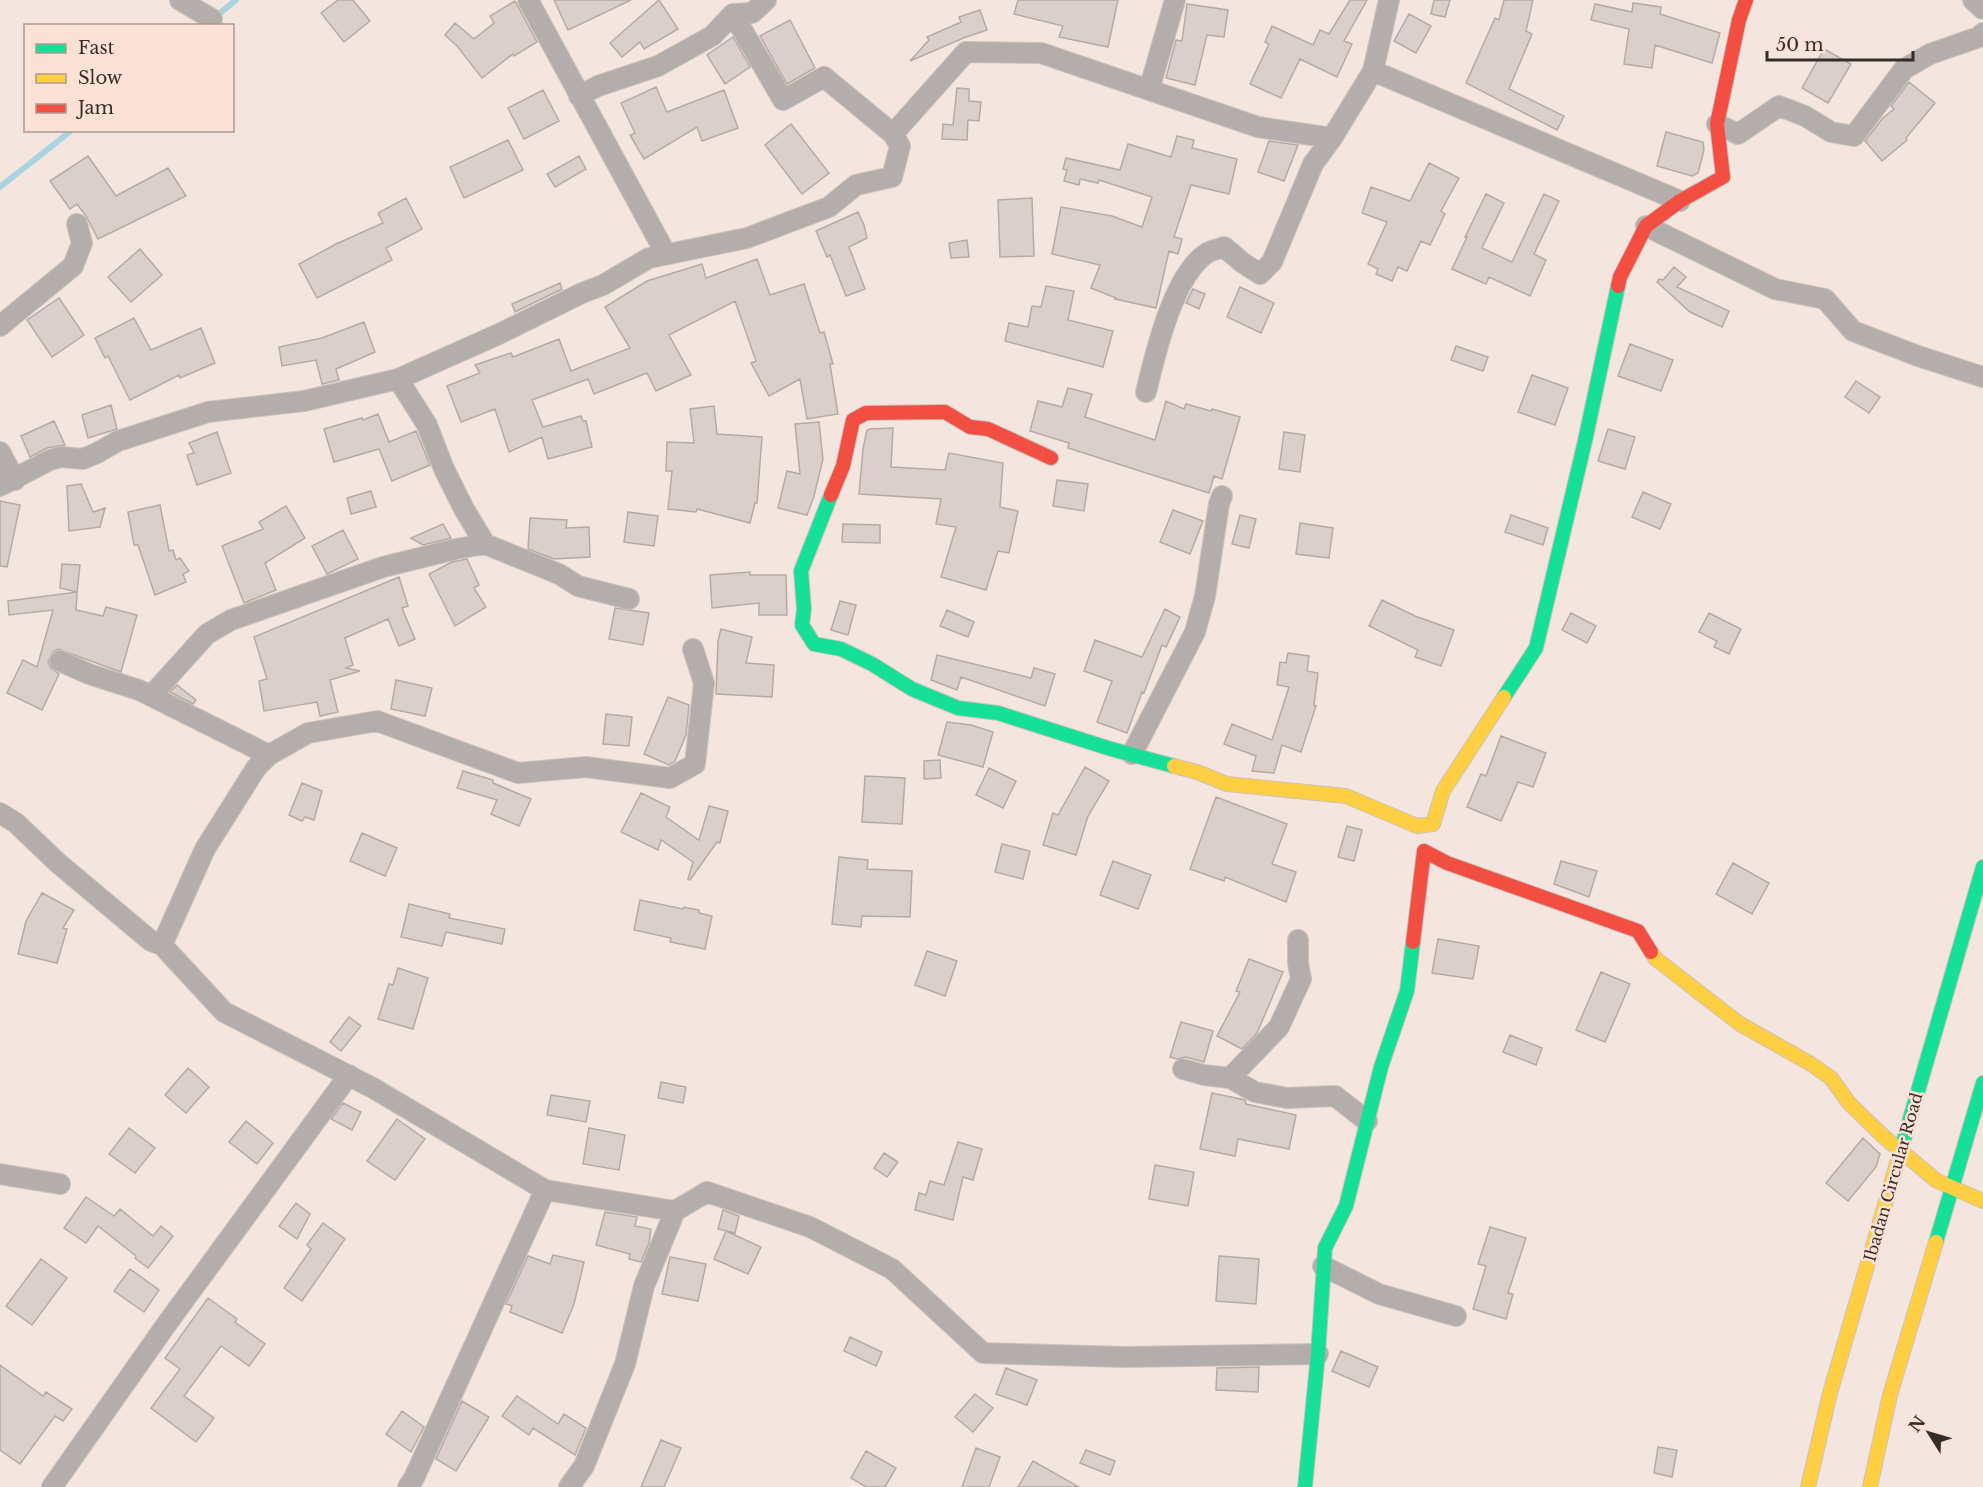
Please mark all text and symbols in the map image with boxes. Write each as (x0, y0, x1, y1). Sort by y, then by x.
legend (24, 24, 234, 132)
scale bar (1767, 24, 1912, 62)
text: 50 m (1776, 34, 1824, 56)
text: Fast (78, 37, 115, 59)
text: Slow (78, 67, 123, 89)
text: Jam (76, 97, 114, 119)
street label: Ibadan Circular Road (1859, 1090, 1927, 1264)
north arrow (1899, 1403, 1959, 1463)
text: N (1905, 1412, 1930, 1436)

